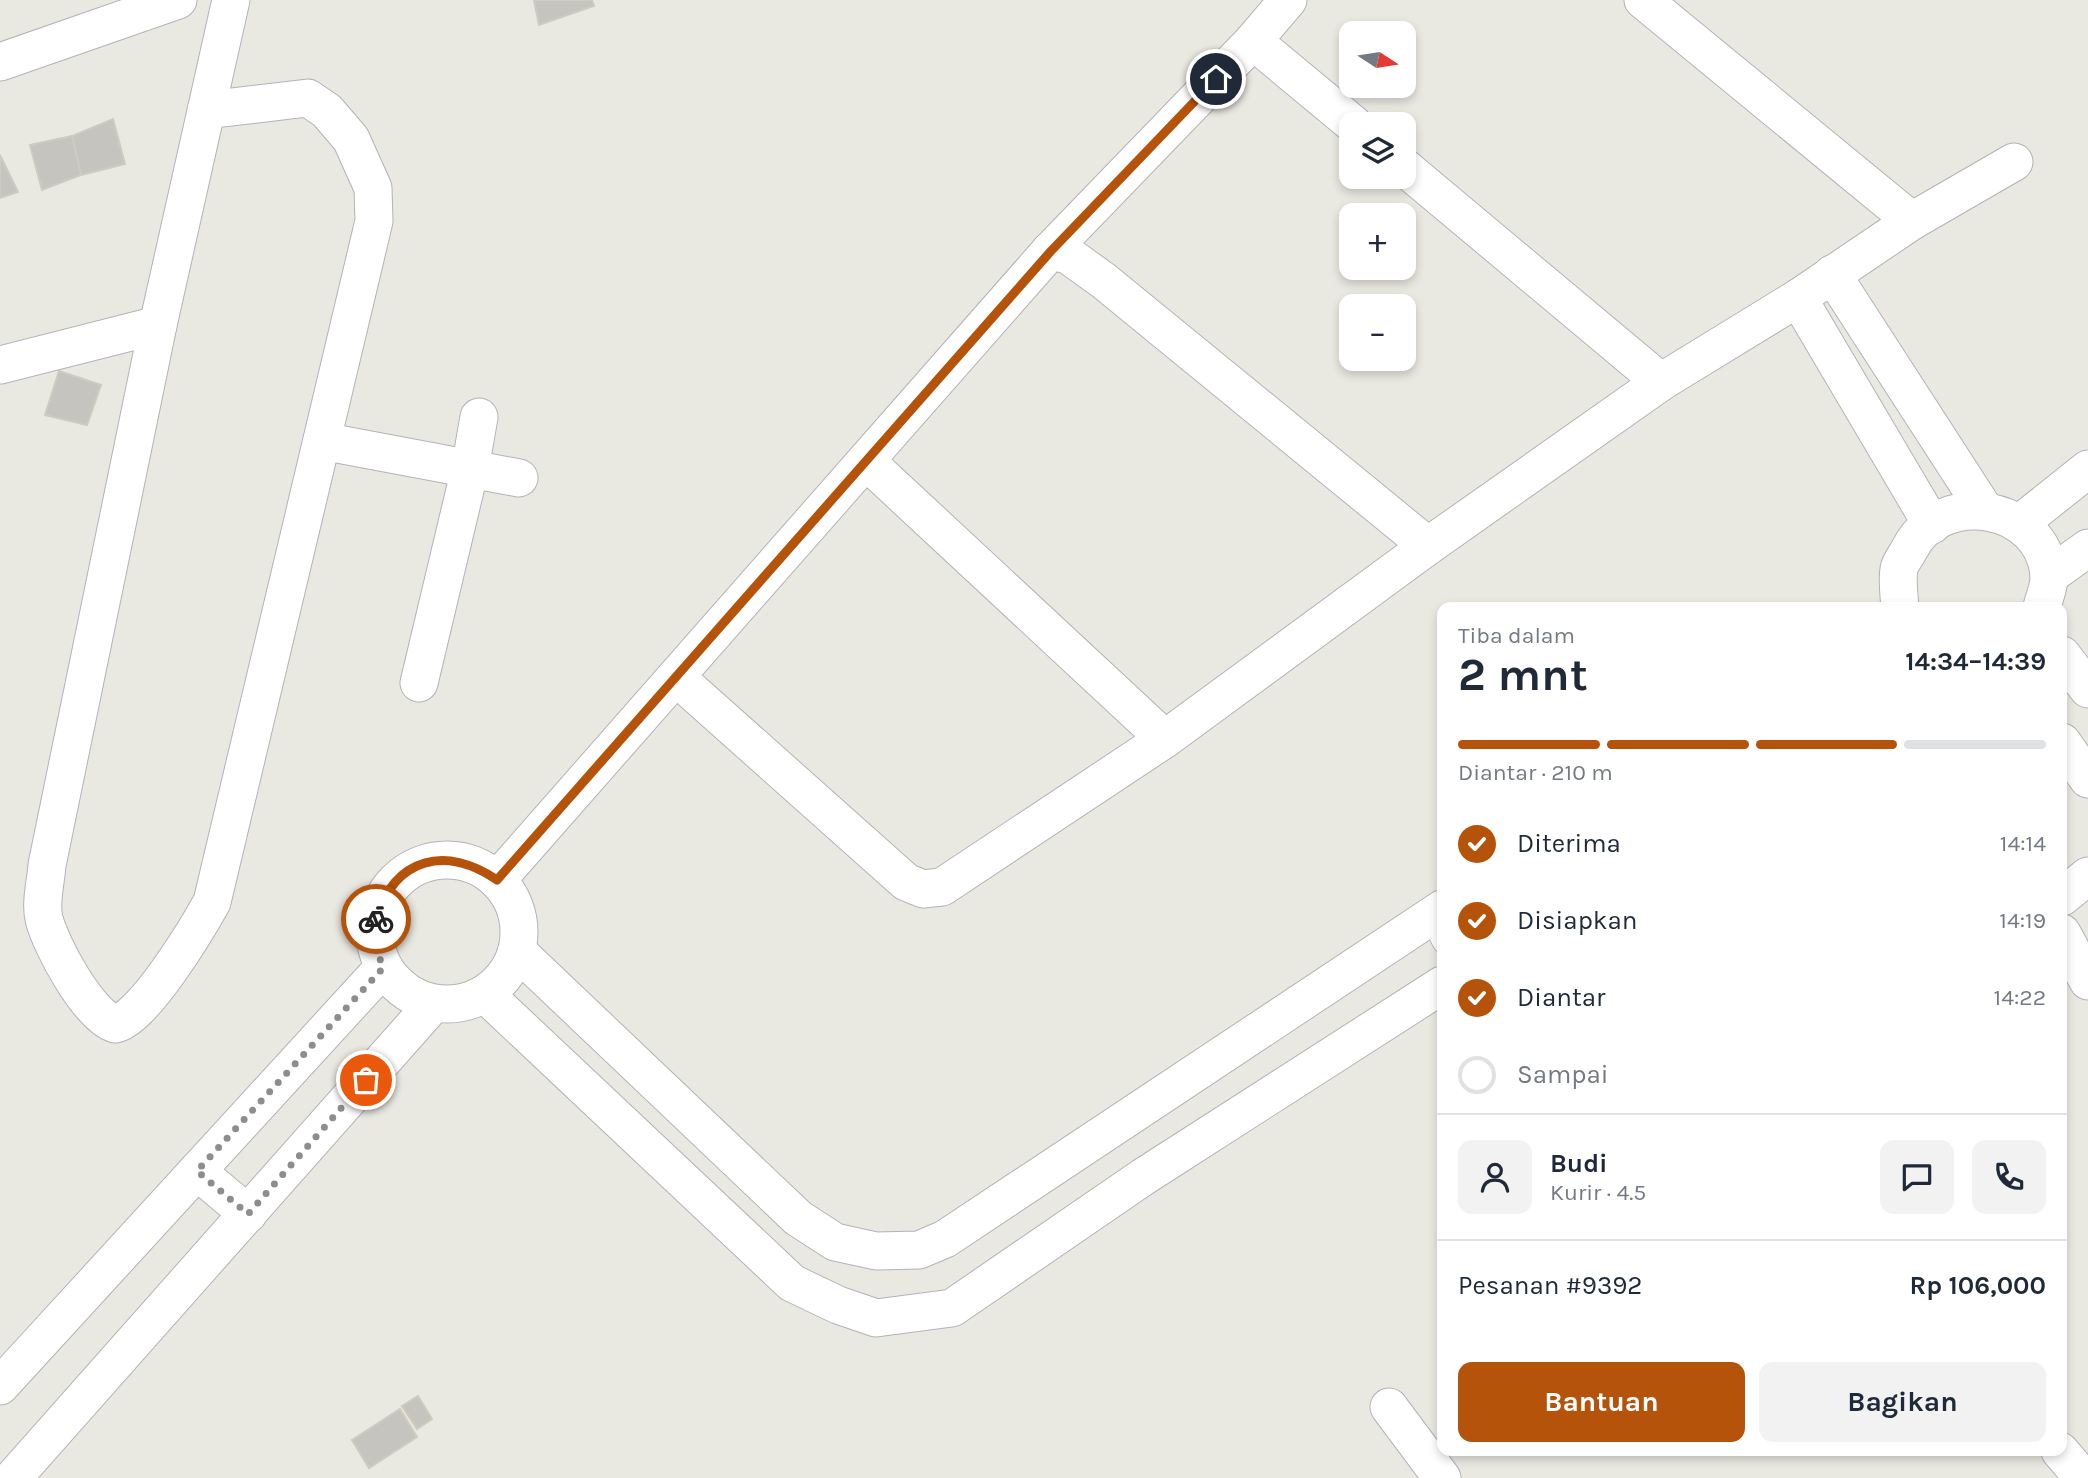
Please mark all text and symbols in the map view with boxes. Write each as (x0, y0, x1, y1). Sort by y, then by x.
north arrow (1339, 21, 1416, 98)
map controls (1339, 21, 1416, 371)
pin (1186, 49, 1246, 109)
icon: home (1197, 60, 1235, 98)
button: layers (1339, 112, 1416, 189)
button: + (1339, 203, 1416, 280)
button: − (1339, 294, 1416, 371)
text: Tiba dalam (1458, 622, 1575, 649)
text: 14:34–14:39 (1905, 646, 2046, 677)
text: 2 mnt (1458, 648, 1588, 702)
text: Diantar · 210 m (1458, 759, 1613, 786)
icon: check (1458, 825, 1496, 863)
text: Diterima (1517, 828, 1621, 859)
text: 14:14 (2000, 830, 2046, 857)
courier (341, 884, 411, 954)
icon: bike (357, 900, 395, 938)
icon: check (1458, 902, 1496, 940)
text: Disiapkan (1517, 905, 1637, 936)
text: 14:19 (1999, 907, 2046, 934)
icon: check (1458, 979, 1496, 1017)
text: Diantar (1517, 982, 1605, 1013)
text: 14:22 (1994, 984, 2046, 1011)
pin (336, 1050, 396, 1110)
text: Sampai (1517, 1059, 1609, 1090)
icon: bag (347, 1061, 385, 1099)
button: person (1458, 1140, 1532, 1214)
button: chat (1880, 1140, 1954, 1214)
button: phone (1972, 1140, 2046, 1214)
text: Budi (1550, 1148, 1608, 1179)
text: Kurir · 4.5 (1550, 1179, 1646, 1206)
text: Pesanan #9392 (1458, 1270, 1642, 1301)
text: Rp 106,000 (1909, 1270, 2046, 1301)
button: Bantuan (1458, 1362, 1745, 1442)
button: Bagikan (1759, 1362, 2046, 1442)

